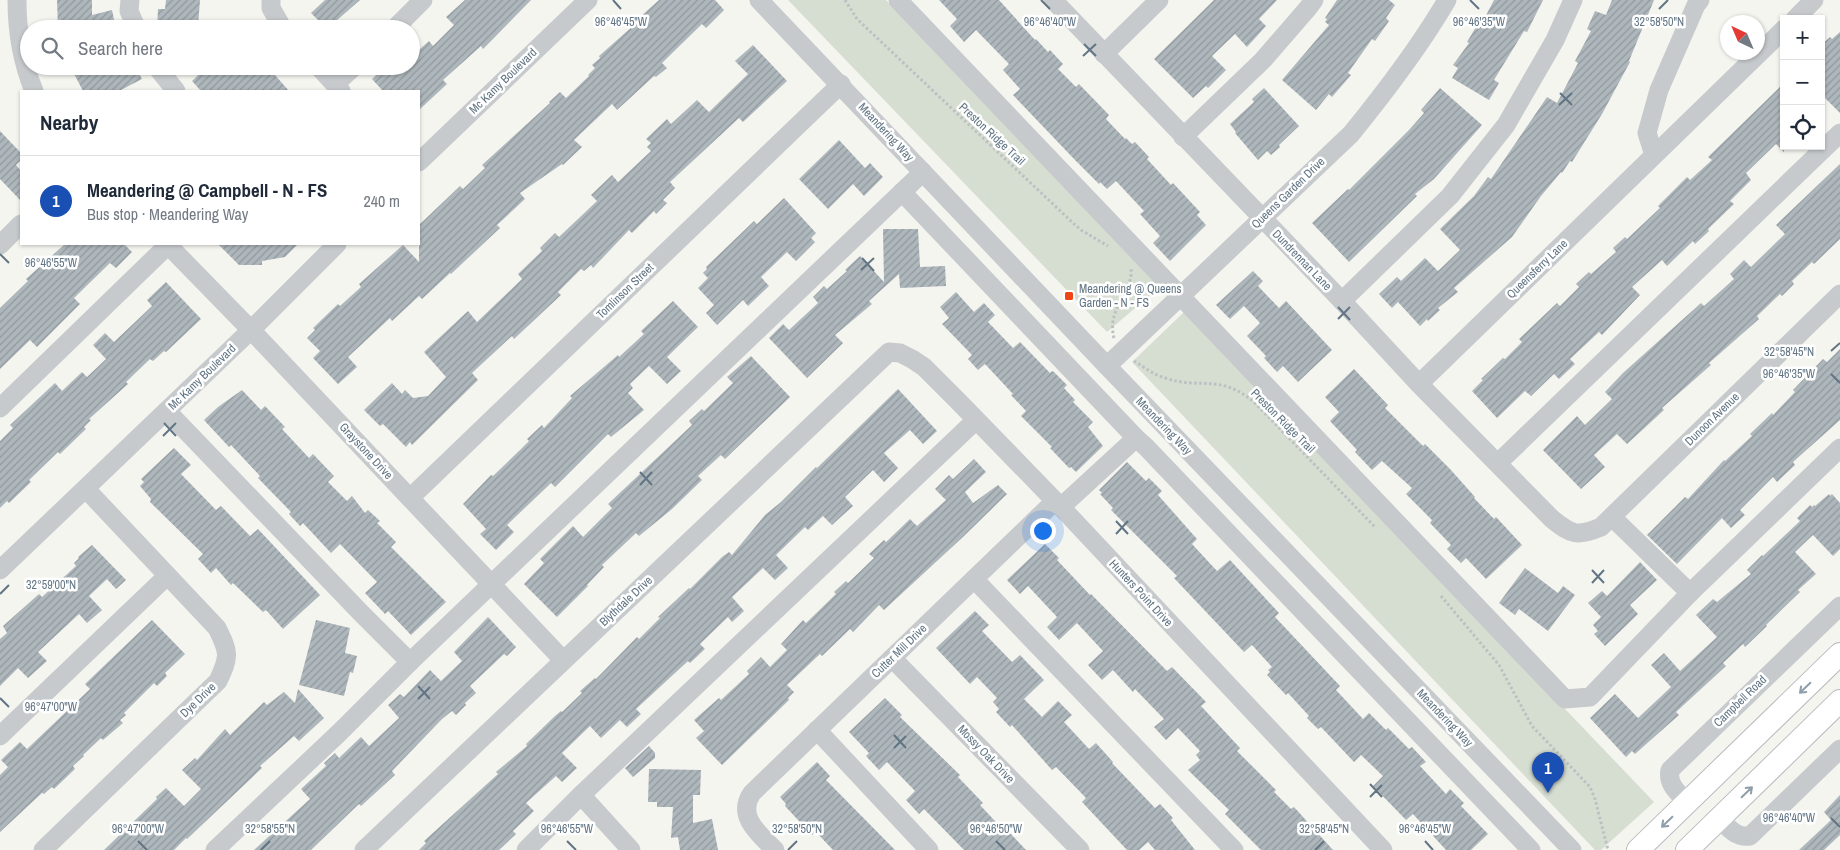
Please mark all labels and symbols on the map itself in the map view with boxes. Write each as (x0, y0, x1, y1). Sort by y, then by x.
text: 96°46'45"W (595, 14, 648, 30)
text: 96°46'40"W (1024, 14, 1077, 30)
text: 96°46'35"W (1453, 14, 1506, 30)
text: 32°58'50"N (1634, 14, 1684, 30)
north arrow (1720, 15, 1765, 60)
street label: Mc Kamy Boulevard (466, 45, 540, 117)
street label: Meandering Way (855, 99, 917, 165)
street label: Preston Ridge Trail (956, 99, 1028, 169)
street label: Queens Garden Drive (1248, 154, 1328, 232)
street label: Dundrennan Lane (1269, 226, 1335, 294)
street label: Queensferry Lane (1503, 236, 1571, 302)
text: 96°46'55"W (25, 255, 78, 271)
street label: Tomlinson Street (593, 259, 657, 322)
place label: Meandering @ Queens Garden - N - FS (1079, 281, 1182, 311)
marker: Meandering @ Queens Garden - N - FS (1063, 290, 1075, 302)
street label: Mc Kamy Boulevard (165, 341, 239, 413)
text: 32°58'45"N (1764, 344, 1814, 360)
text: 96°46'35"W (1763, 366, 1816, 382)
street label: Preston Ridge Trail (1247, 385, 1319, 457)
street label: Dunoon Avenue (1681, 389, 1743, 449)
street label: Meandering Way (1132, 394, 1196, 458)
street label: Graystone Drive (336, 419, 396, 483)
your location (1030, 518, 1056, 544)
street label: Hunters Point Drive (1106, 556, 1176, 630)
street label: Blythdale Drive (596, 572, 656, 630)
text: 32°59'00"N (26, 577, 76, 593)
street label: Cutter Mill Drive (868, 621, 930, 681)
street label: Campbell Road (1710, 672, 1770, 730)
street label: Dye Drive (177, 679, 219, 721)
one-way arrow (1799, 682, 1811, 694)
street label: Meandering Way (1413, 686, 1477, 750)
text: 96°47'00"W (25, 699, 78, 715)
street label: Mossy Oak Drive (954, 721, 1018, 787)
pin: 1 (1532, 752, 1564, 793)
one-way arrow (1741, 786, 1753, 798)
text: 96°46'40"W (1763, 810, 1816, 826)
one-way arrow (1660, 816, 1673, 828)
text: 96°47'00"W (112, 821, 165, 837)
text: 32°58'55"N (245, 821, 295, 837)
text: 96°46'55"W (541, 821, 594, 837)
text: 32°58'50"N (772, 821, 822, 837)
text: 96°46'50"W (970, 821, 1023, 837)
text: 32°58'45"N (1299, 821, 1349, 837)
text: 96°46'45"W (1399, 821, 1452, 837)

